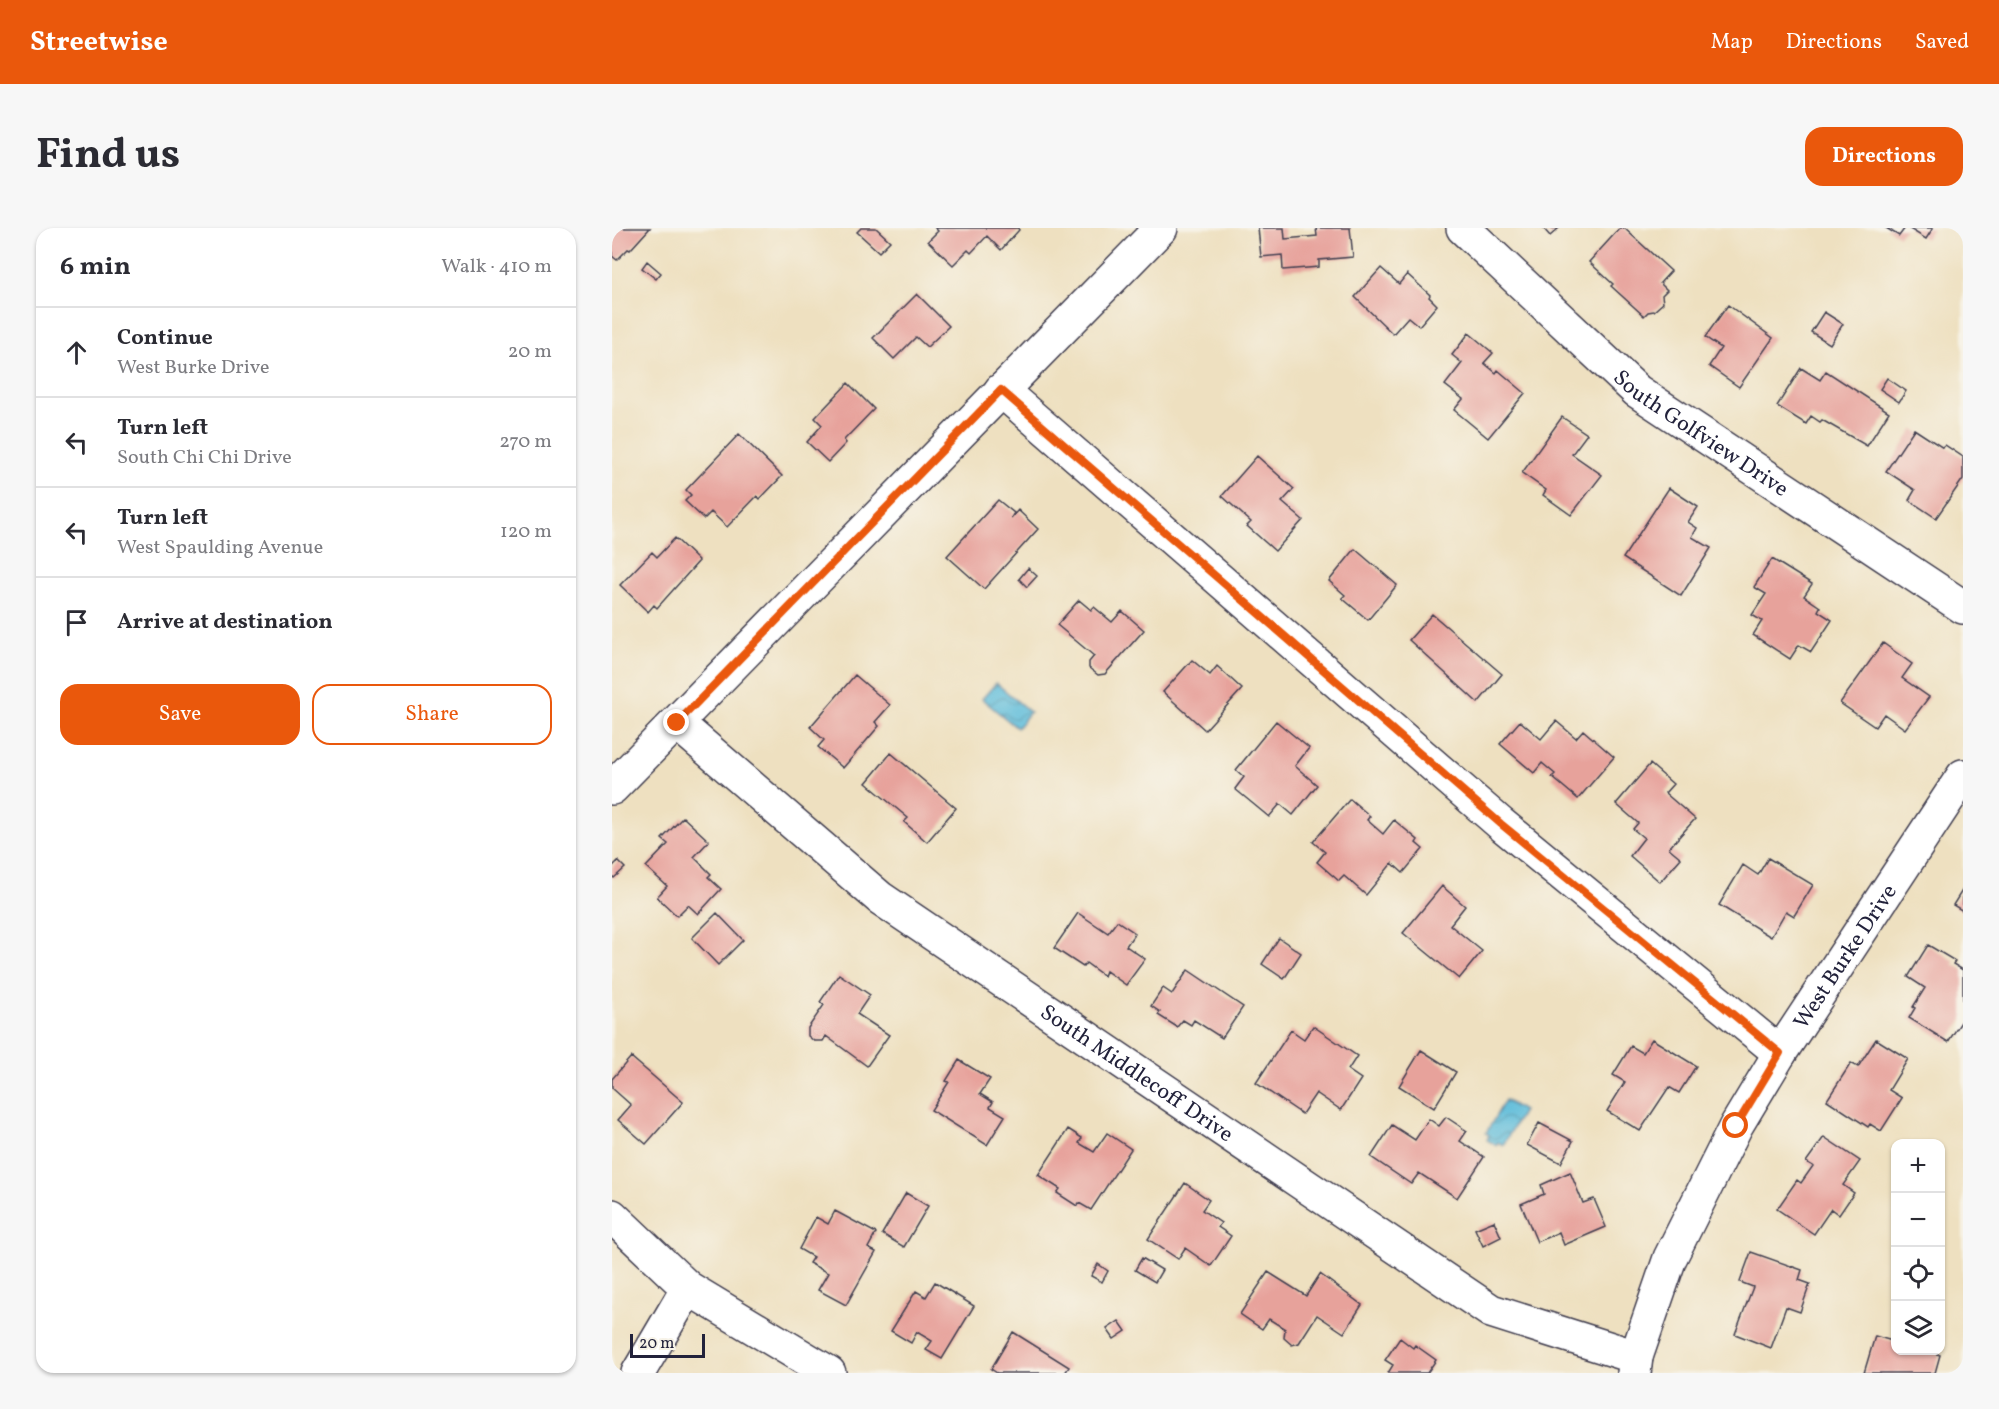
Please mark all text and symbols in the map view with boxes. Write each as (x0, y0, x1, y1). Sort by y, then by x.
text: Streetwise (30, 23, 168, 62)
text: Map (1711, 28, 1753, 57)
text: Directions (1786, 28, 1882, 57)
text: Saved (1915, 28, 1969, 57)
text: Find us (36, 127, 180, 186)
button: Directions (1805, 127, 1963, 186)
text: 6 min (60, 249, 131, 285)
text: Walk · 410 m (441, 253, 552, 281)
text: Continue (117, 323, 213, 354)
icon: ahead (60, 336, 93, 369)
text: 20 m (508, 338, 552, 366)
text: West Burke Drive (117, 354, 270, 382)
street label: South Golfview Drive (1605, 363, 1794, 505)
text: Turn left (117, 413, 208, 444)
icon: left (60, 426, 93, 459)
text: 270 m (499, 428, 552, 456)
text: South Chi Chi Drive (117, 444, 292, 472)
text: Turn left (117, 503, 208, 534)
icon: left (60, 516, 93, 549)
text: 120 m (500, 518, 552, 546)
text: West Spaulding Avenue (117, 534, 323, 562)
icon: arrive (60, 606, 93, 639)
text: Arrive at destination (117, 607, 333, 638)
button: Save (60, 684, 300, 745)
button: Share (312, 684, 552, 745)
route end (663, 709, 689, 735)
street label: West Burke Drive (1787, 879, 1905, 1036)
street label: South Middlecoff Drive (1033, 998, 1239, 1151)
route start (1722, 1112, 1748, 1138)
map controls (1891, 1139, 1945, 1355)
button: + (1891, 1139, 1945, 1193)
button: − (1891, 1193, 1945, 1247)
button: locate (1891, 1247, 1945, 1301)
button: layers (1891, 1301, 1945, 1355)
scale bar (630, 1331, 705, 1358)
text: 20 m (639, 1333, 674, 1355)

